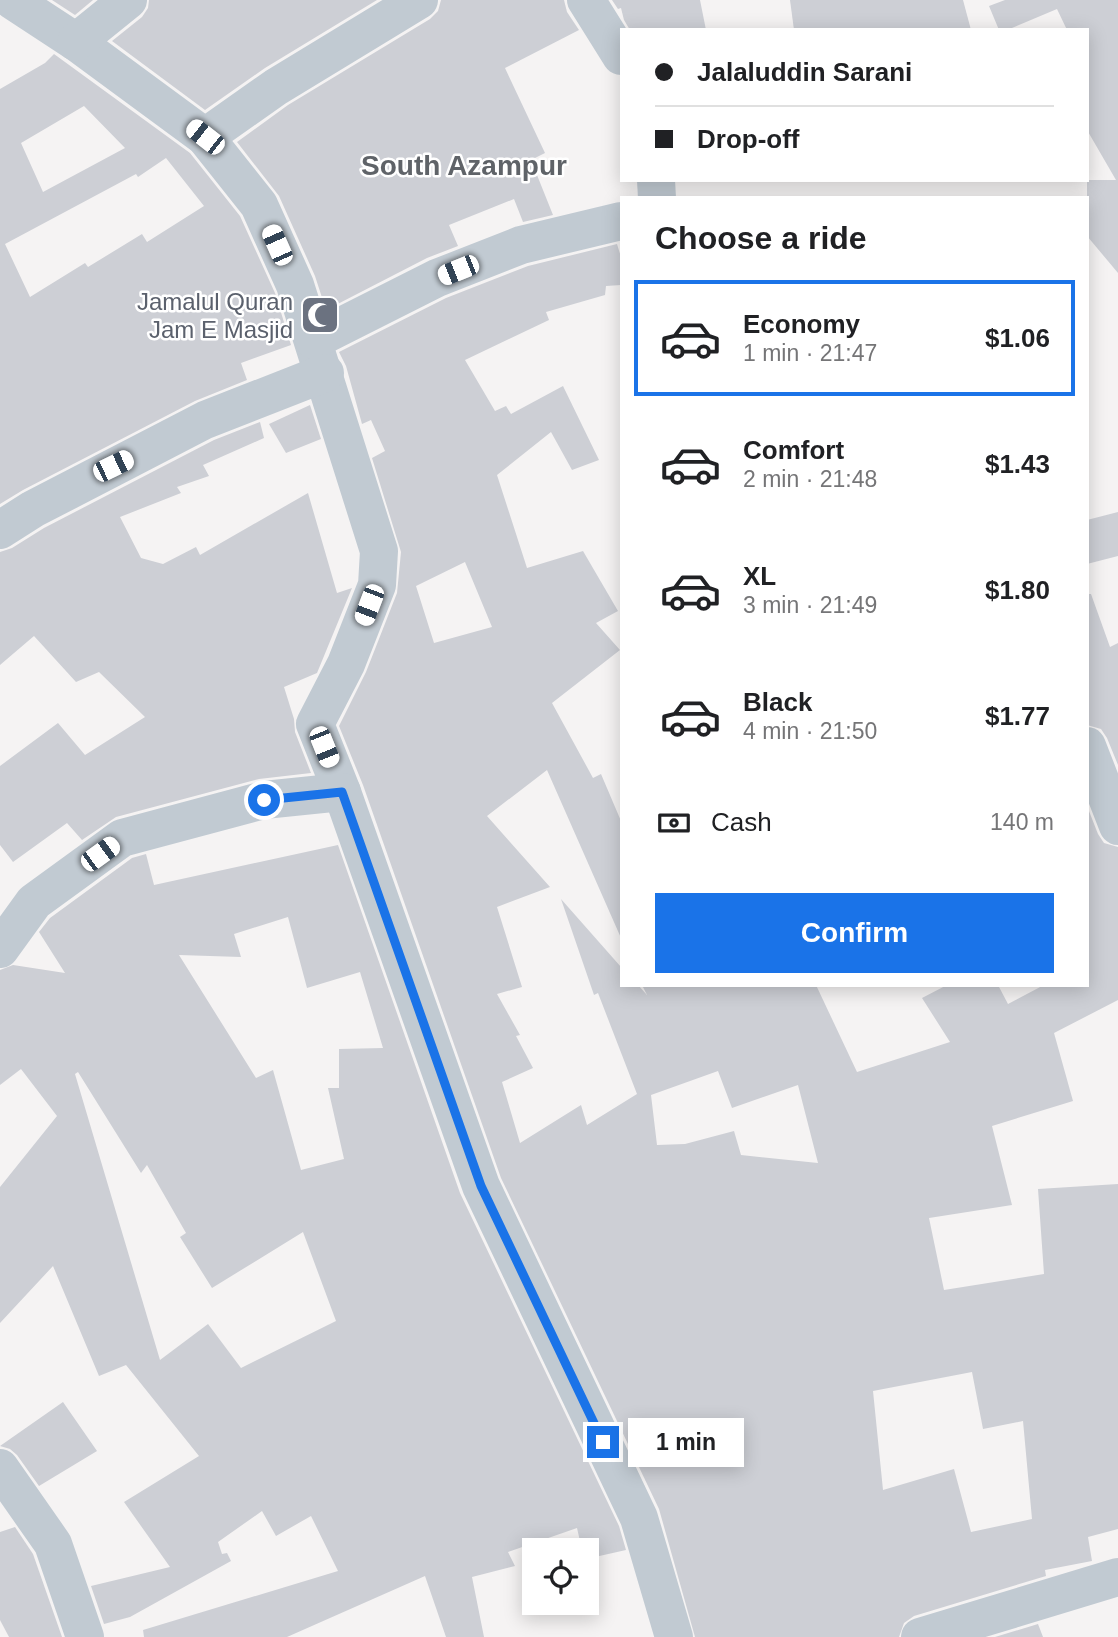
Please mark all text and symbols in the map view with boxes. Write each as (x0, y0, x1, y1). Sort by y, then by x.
text: Jalaluddin Sarani (697, 57, 912, 87)
car (182, 116, 229, 158)
text: Drop-off (697, 124, 800, 154)
district label: South Azampur (361, 150, 567, 181)
text: Choose a ride (655, 220, 867, 256)
car (259, 222, 296, 268)
car (435, 252, 482, 288)
place label: Jamalul Quran Jam E Masjid (137, 288, 293, 343)
mosque icon: Jamalul Quran Jam E Masjid (299, 294, 341, 336)
icon: car (659, 307, 722, 370)
text: Economy (743, 309, 860, 339)
text: $1.06 (985, 323, 1050, 353)
text: 1 min · 21:47 (743, 340, 877, 366)
icon: car (659, 433, 722, 496)
text: Comfort (743, 435, 844, 465)
car (90, 447, 137, 485)
text: $1.43 (985, 449, 1050, 479)
text: 2 min · 21:48 (743, 466, 877, 492)
icon: car (659, 559, 722, 622)
text: XL (743, 561, 776, 591)
text: $1.80 (985, 575, 1050, 605)
car (352, 582, 387, 628)
text: 3 min · 21:49 (743, 592, 877, 618)
icon: car (659, 685, 722, 748)
text: Black (743, 687, 812, 717)
text: $1.77 (985, 701, 1050, 731)
text: 4 min · 21:50 (743, 718, 877, 744)
car (307, 724, 342, 770)
route start (248, 784, 280, 816)
icon: cash (655, 804, 693, 842)
text: Cash (711, 807, 772, 837)
text: 140 m (990, 809, 1054, 835)
car (77, 833, 124, 875)
button: Confirm (655, 893, 1054, 973)
callout: 1 min (628, 1418, 743, 1466)
route end (587, 1426, 619, 1458)
text: 1 min (656, 1429, 716, 1455)
map controls (522, 1538, 599, 1615)
button: locate (522, 1538, 599, 1615)

